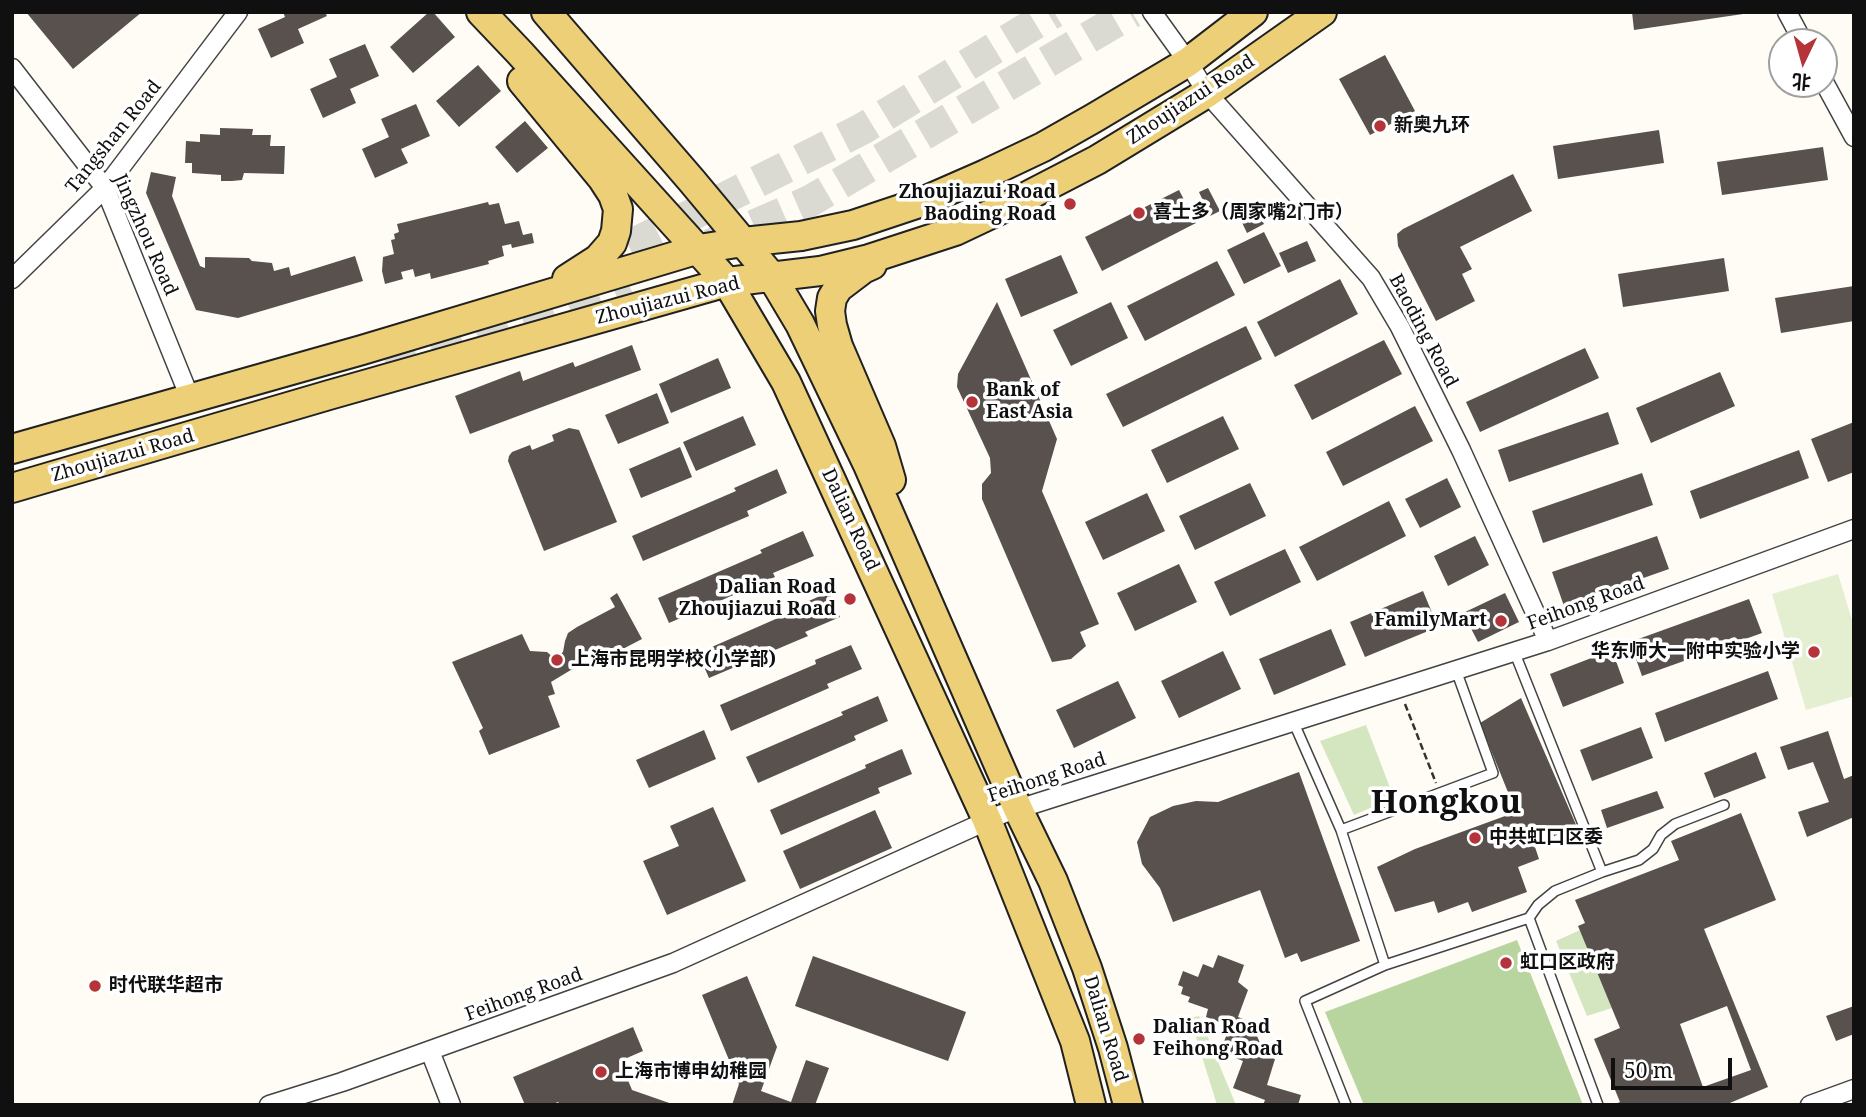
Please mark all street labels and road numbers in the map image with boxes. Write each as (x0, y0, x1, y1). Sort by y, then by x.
street label: Zhoujiazui Road (1123, 50, 1259, 150)
street label: Tangshan Road (62, 76, 166, 198)
street label: Jingzhou Road (108, 171, 182, 299)
street label: Baoding Road (1384, 270, 1462, 392)
street label: Zhoujiazui Road (594, 272, 742, 330)
street label: Zhoujiazui Road (49, 425, 197, 487)
street label: Dalian Road (816, 465, 884, 575)
street label: Feihong Road (1524, 572, 1648, 636)
street label: Feihong Road (985, 748, 1109, 808)
street label: Feihong Road (462, 963, 586, 1027)
street label: Dalian Road (1078, 973, 1132, 1085)

